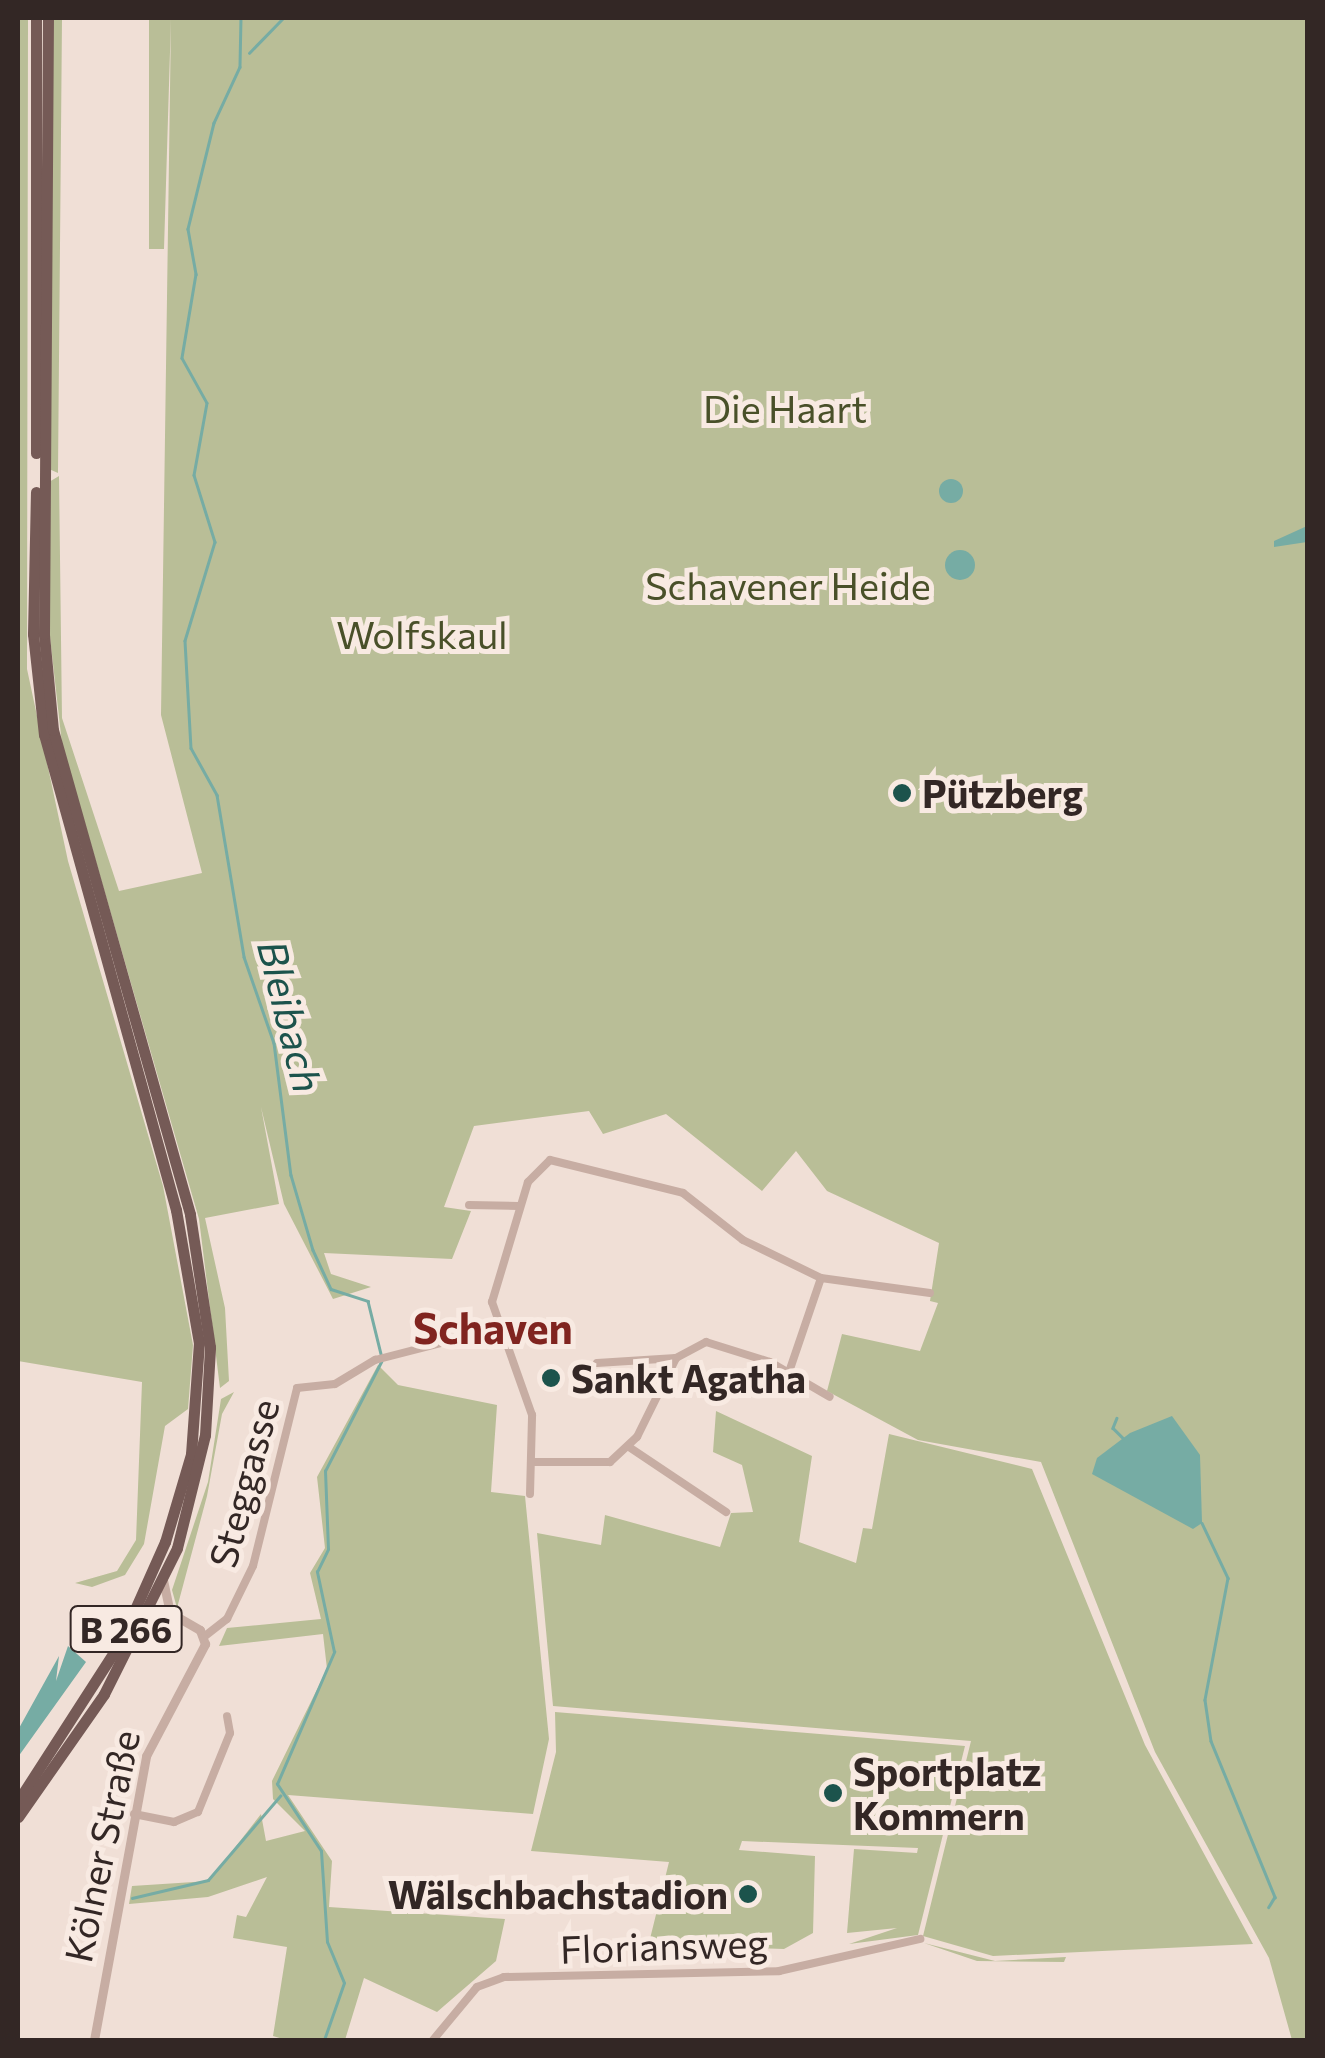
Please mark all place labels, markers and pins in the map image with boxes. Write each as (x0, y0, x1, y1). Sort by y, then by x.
place label: Pützberg (922, 770, 1083, 816)
marker: Pützberg (891, 782, 913, 804)
place label: Sankt Agatha (571, 1355, 806, 1401)
marker: Sankt Agatha (540, 1367, 562, 1389)
place label: Sportplatz Kommern (853, 1748, 1041, 1838)
marker: Sportplatz Kommern (822, 1782, 844, 1804)
place label: Wälschbachstadion (388, 1871, 728, 1917)
marker: Wälschbachstadion (737, 1883, 759, 1905)

